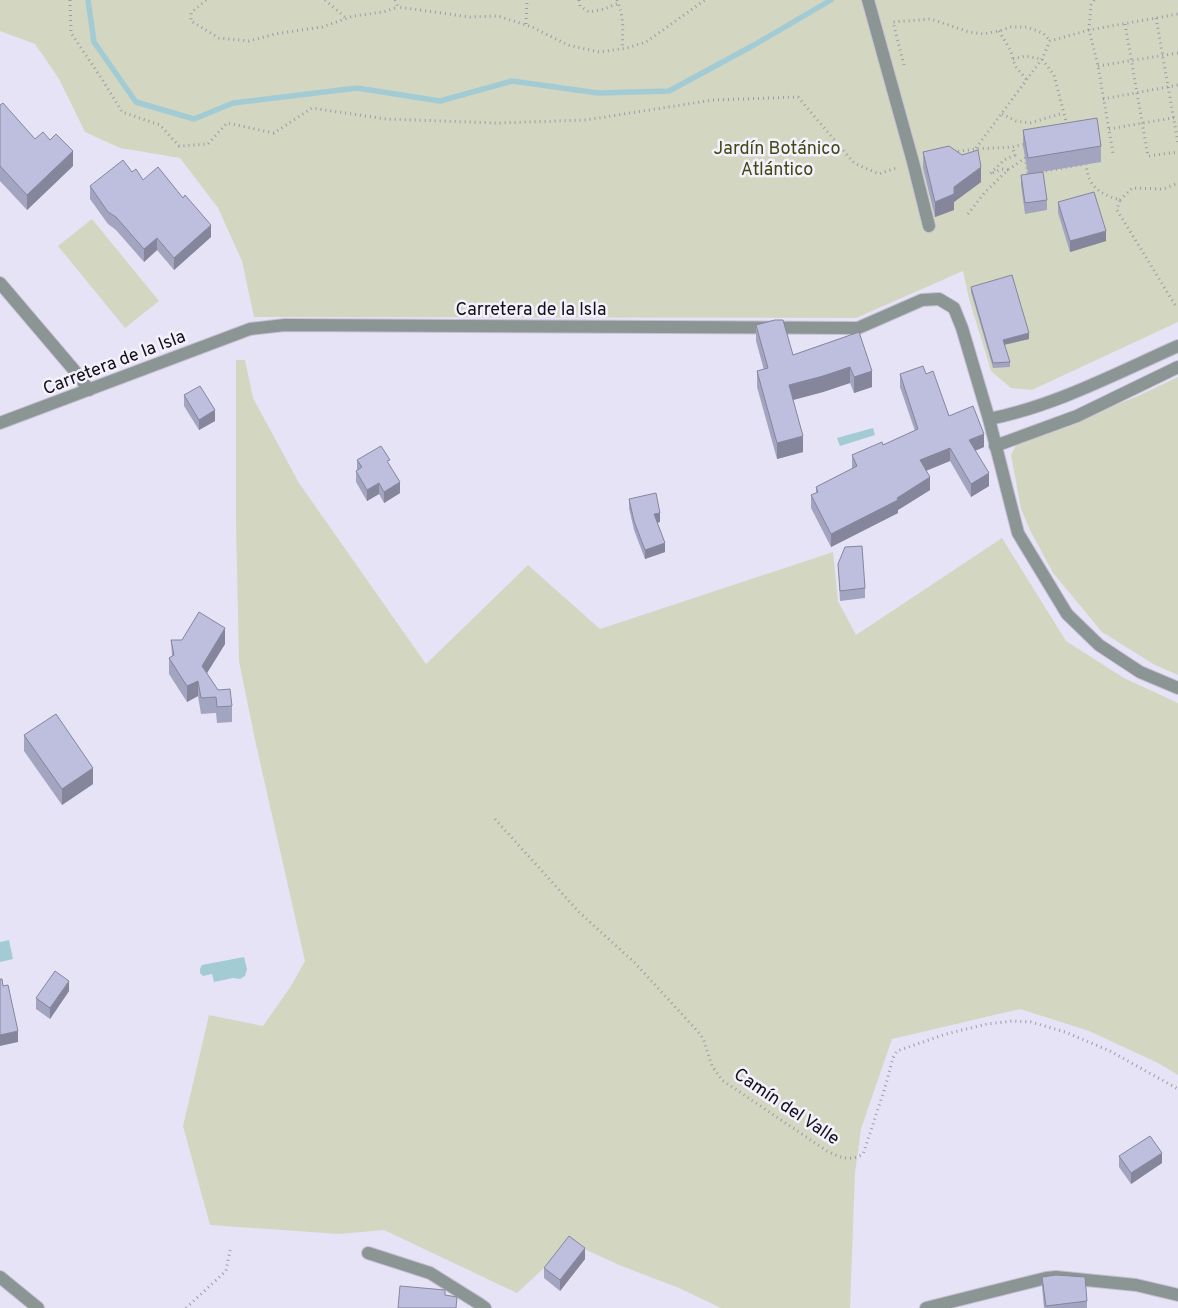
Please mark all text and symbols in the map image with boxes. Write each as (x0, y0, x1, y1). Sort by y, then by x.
park label: Jardín Botánico Atlántico (713, 138, 841, 182)
street label: Carretera de la Isla (456, 299, 606, 322)
street label: Carretera de la Isla (40, 326, 189, 401)
street label: Camín del Valle (729, 1063, 843, 1151)

